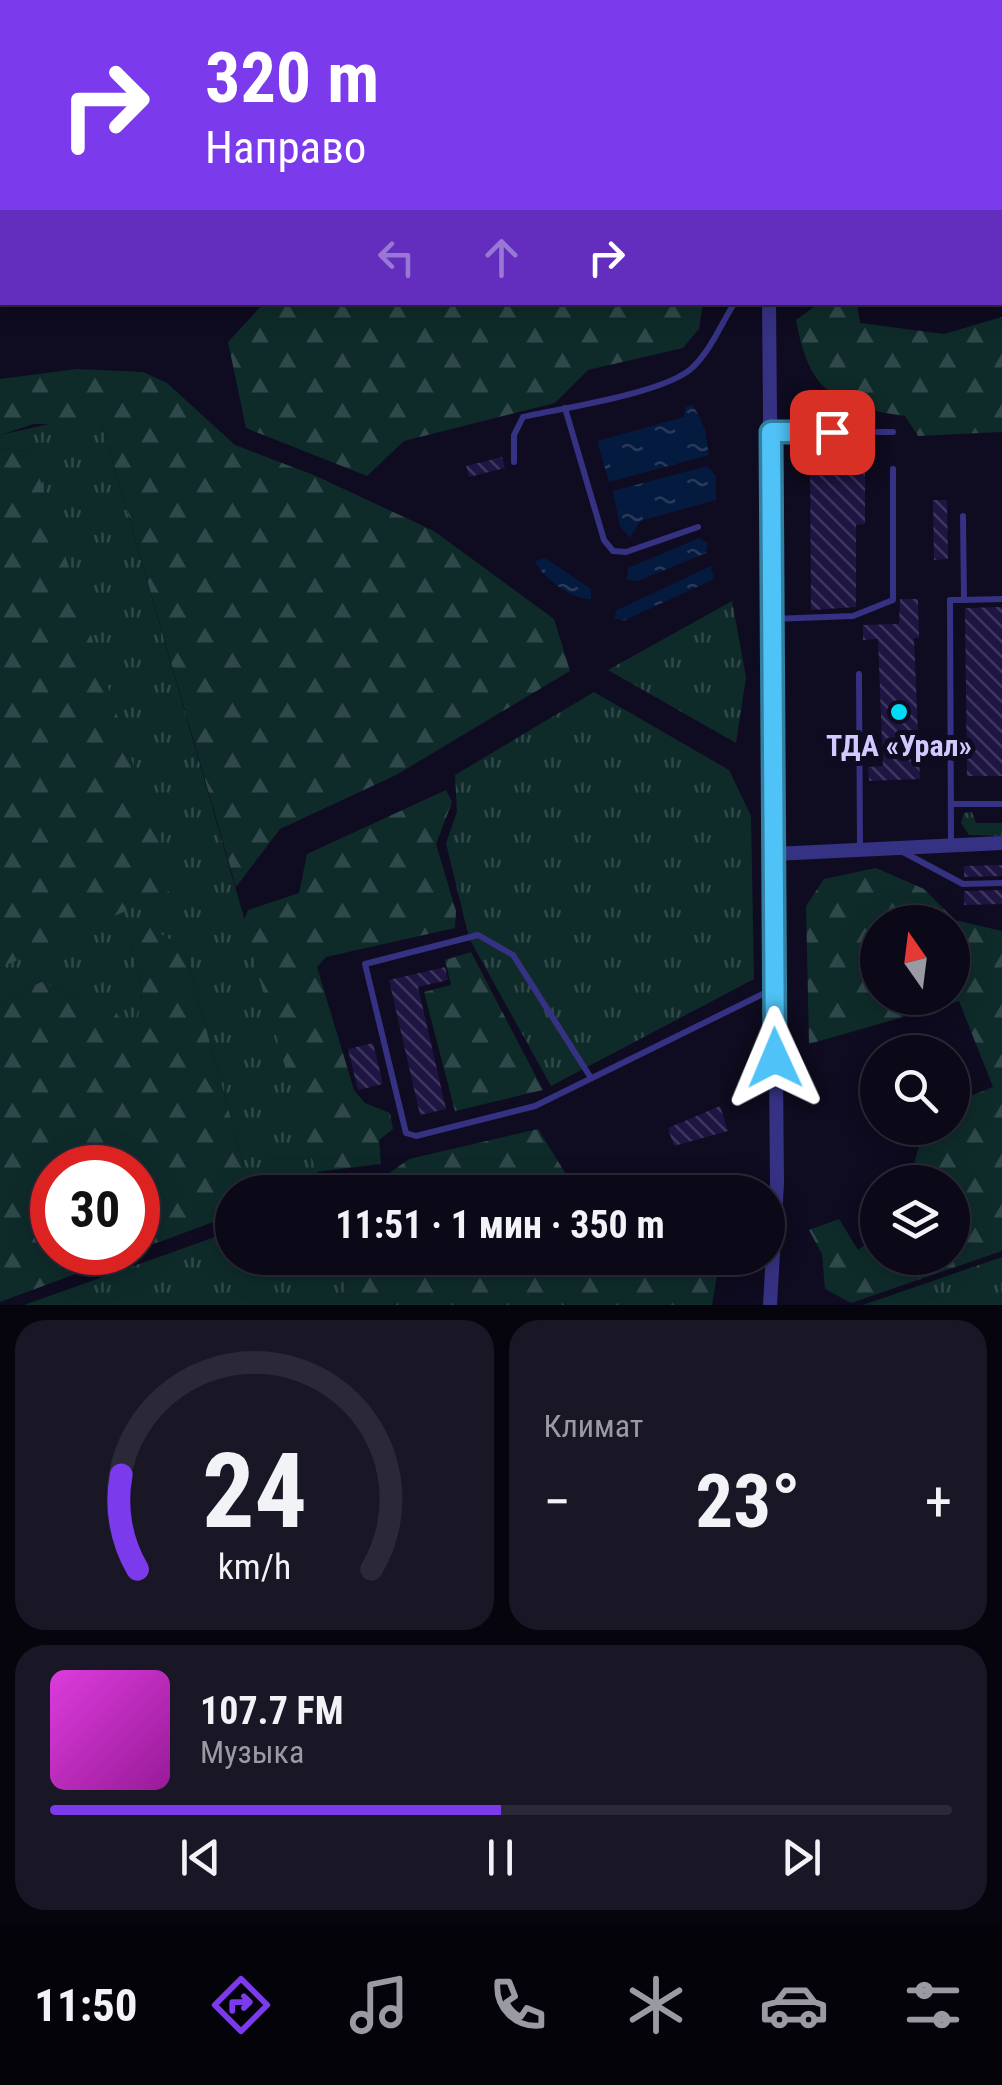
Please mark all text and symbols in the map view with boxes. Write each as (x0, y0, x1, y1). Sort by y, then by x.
text: 320 m (205, 37, 379, 119)
icon: right (40, 40, 170, 170)
text: Направо (205, 121, 366, 174)
icon: left (369, 230, 424, 285)
icon: ahead (474, 230, 529, 285)
icon: right (579, 230, 634, 285)
pin (790, 390, 875, 475)
icon: arrive (805, 405, 860, 460)
marker: ТДА «Урал» (888, 701, 910, 723)
place label: ТДА «Урал» (826, 728, 972, 763)
north arrow (860, 905, 970, 1015)
map controls (860, 905, 970, 1275)
position arrow (723, 1006, 827, 1110)
button: search (860, 1035, 970, 1145)
speed limit sign: 30 (30, 1145, 160, 1275)
button: layers (860, 1165, 970, 1275)
text: 11:51 · 1 мин · 350 m (335, 1203, 665, 1247)
text: Климат (544, 1407, 643, 1445)
text: 24 (202, 1431, 307, 1552)
text: 23° (695, 1457, 800, 1545)
text: − (544, 1470, 571, 1534)
text: + (925, 1470, 952, 1534)
text: km/h (217, 1546, 291, 1588)
text: 107.7 FM (200, 1689, 344, 1733)
text: Музыка (200, 1733, 304, 1771)
icon: previous (173, 1830, 228, 1885)
icon: pause (473, 1830, 528, 1885)
icon: next (774, 1830, 829, 1885)
icon: directions (206, 1970, 276, 2040)
icon: music (344, 1970, 414, 2040)
icon: phone (483, 1970, 553, 2040)
icon: climate (621, 1970, 691, 2040)
icon: car (759, 1970, 829, 2040)
icon: filters (898, 1970, 968, 2040)
text: 11:50 (34, 1979, 137, 2032)

